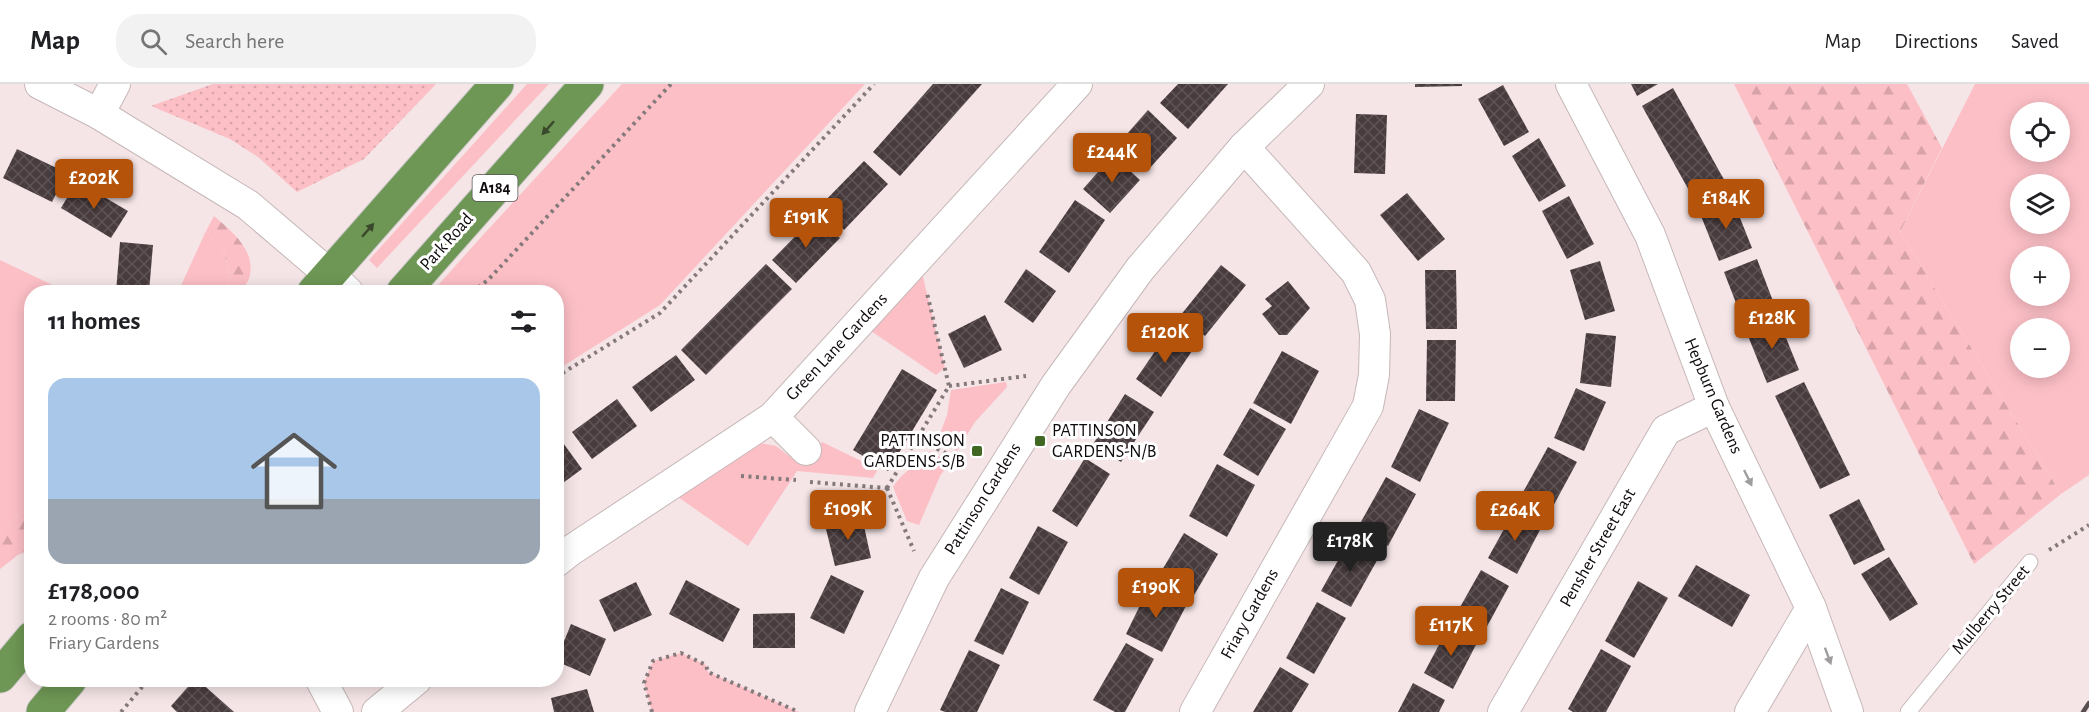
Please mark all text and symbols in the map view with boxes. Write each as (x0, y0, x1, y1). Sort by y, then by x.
search box (116, 14, 536, 68)
icon: search (137, 25, 170, 58)
text: Map (30, 27, 80, 55)
text: Search here (185, 30, 284, 52)
text: Map (1825, 31, 1861, 52)
text: Directions (1894, 31, 1978, 52)
text: Saved (2011, 31, 2059, 52)
map controls (2010, 102, 2070, 378)
button: locate (2010, 102, 2070, 162)
one-way arrow (542, 120, 555, 136)
pin: £244K (1070, 133, 1154, 184)
text: £244K (1087, 142, 1137, 162)
pin: £202K (52, 159, 136, 210)
text: £202K (69, 168, 119, 188)
button: layers (2010, 174, 2070, 234)
road number: A184 (472, 175, 518, 201)
pin: £184K (1684, 179, 1768, 230)
text: £184K (1702, 188, 1750, 208)
pin: £191K (764, 198, 848, 249)
text: £191K (784, 207, 828, 227)
street label: Park Road (417, 210, 477, 274)
one-way arrow (361, 223, 374, 238)
button: + (2010, 246, 2070, 306)
street label: Green Lane Gardens (783, 290, 891, 404)
pin: £128K (1730, 299, 1814, 350)
icon: filters (507, 305, 540, 338)
text: 11 homes (48, 308, 140, 334)
text: £128K (1748, 308, 1796, 328)
pin: £120K (1123, 313, 1207, 364)
button: − (2010, 318, 2070, 378)
text: £120K (1141, 322, 1189, 342)
street label: Hepburn Gardens (1681, 335, 1745, 457)
icon: home (240, 417, 348, 525)
place label: PATTINSON GARDENS-N/B (1052, 422, 1156, 461)
place label: PATTINSON GARDENS-S/B (864, 432, 965, 471)
marker: PATTINSON GARDENS-N/B (1033, 434, 1047, 448)
street label: Pattinson Gardens (941, 440, 1025, 558)
marker: PATTINSON GARDENS-S/B (970, 444, 984, 458)
one-way arrow (1744, 470, 1753, 487)
street label: Pensher Street East (1557, 485, 1639, 610)
pin: £109K (806, 490, 890, 541)
pin: £264K (1473, 491, 1557, 542)
text: £109K (824, 499, 872, 519)
text: £264K (1490, 500, 1540, 520)
pin: £178K (1308, 522, 1392, 573)
text: £178K (1327, 531, 1373, 551)
street label: Mulberry Street (1949, 562, 2033, 658)
street label: Friary Gardens (1218, 566, 1282, 662)
pin: £190K (1114, 568, 1198, 619)
text: £190K (1132, 577, 1180, 597)
text: £178,000 (48, 578, 140, 604)
pin: £117K (1409, 606, 1493, 657)
text: 2 rooms · 80 m² (48, 609, 167, 629)
text: £117K (1429, 615, 1473, 635)
text: Friary Gardens (48, 633, 159, 653)
one-way arrow (1824, 647, 1834, 665)

